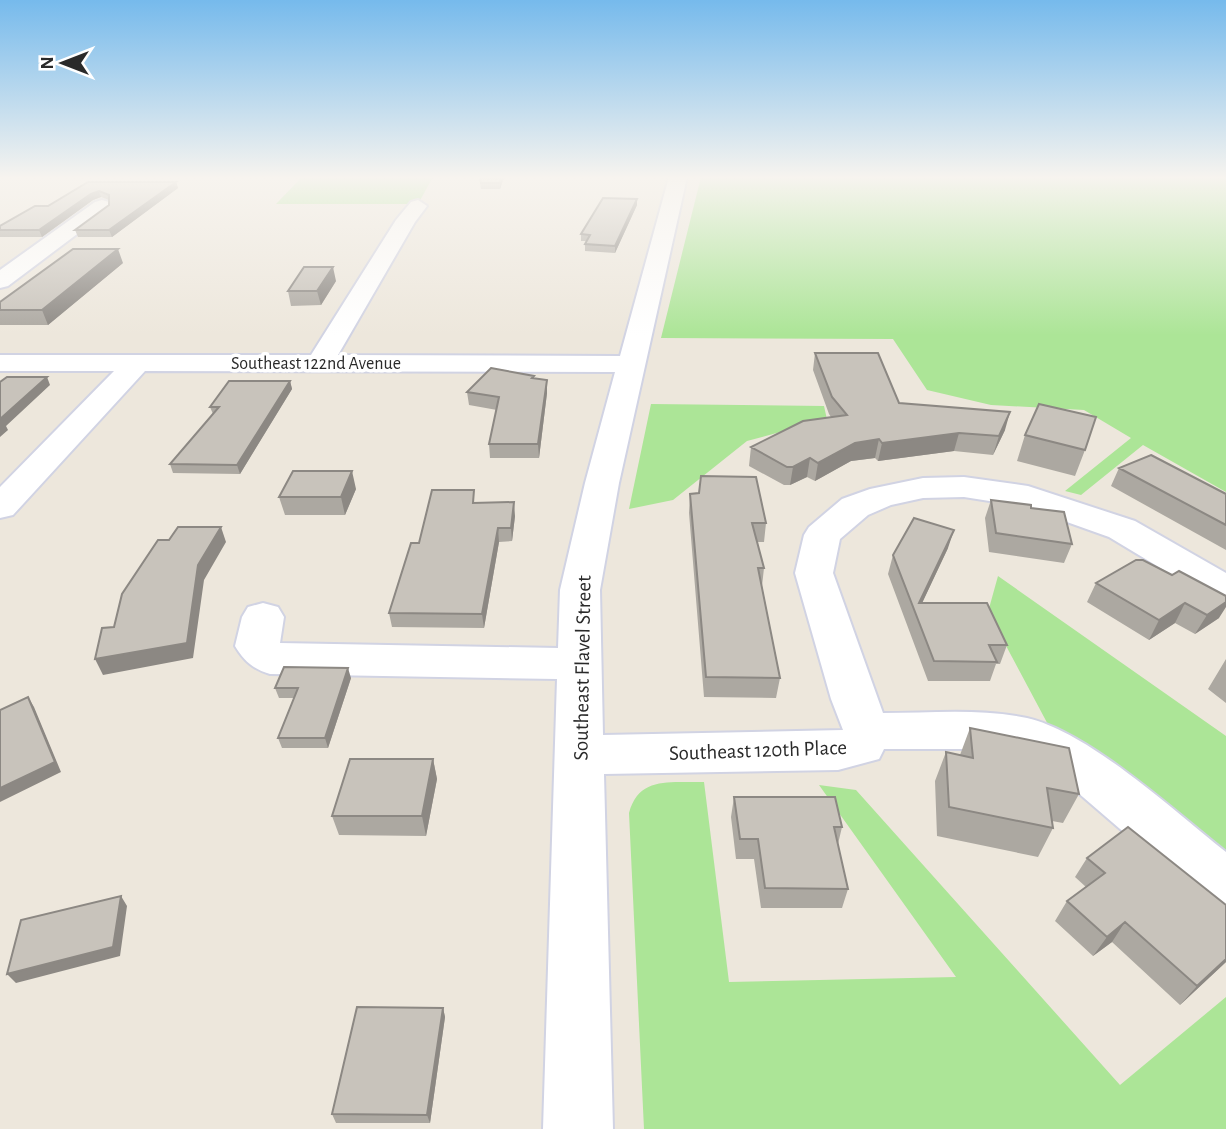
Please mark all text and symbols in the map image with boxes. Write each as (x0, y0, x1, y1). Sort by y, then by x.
north arrow (28, 28, 98, 98)
text: N (38, 56, 57, 70)
street label: Southeast 122nd Avenue (231, 355, 401, 373)
street label: Southeast Flavel Street (570, 575, 595, 761)
street label: Southeast 120th Place (669, 737, 847, 764)

